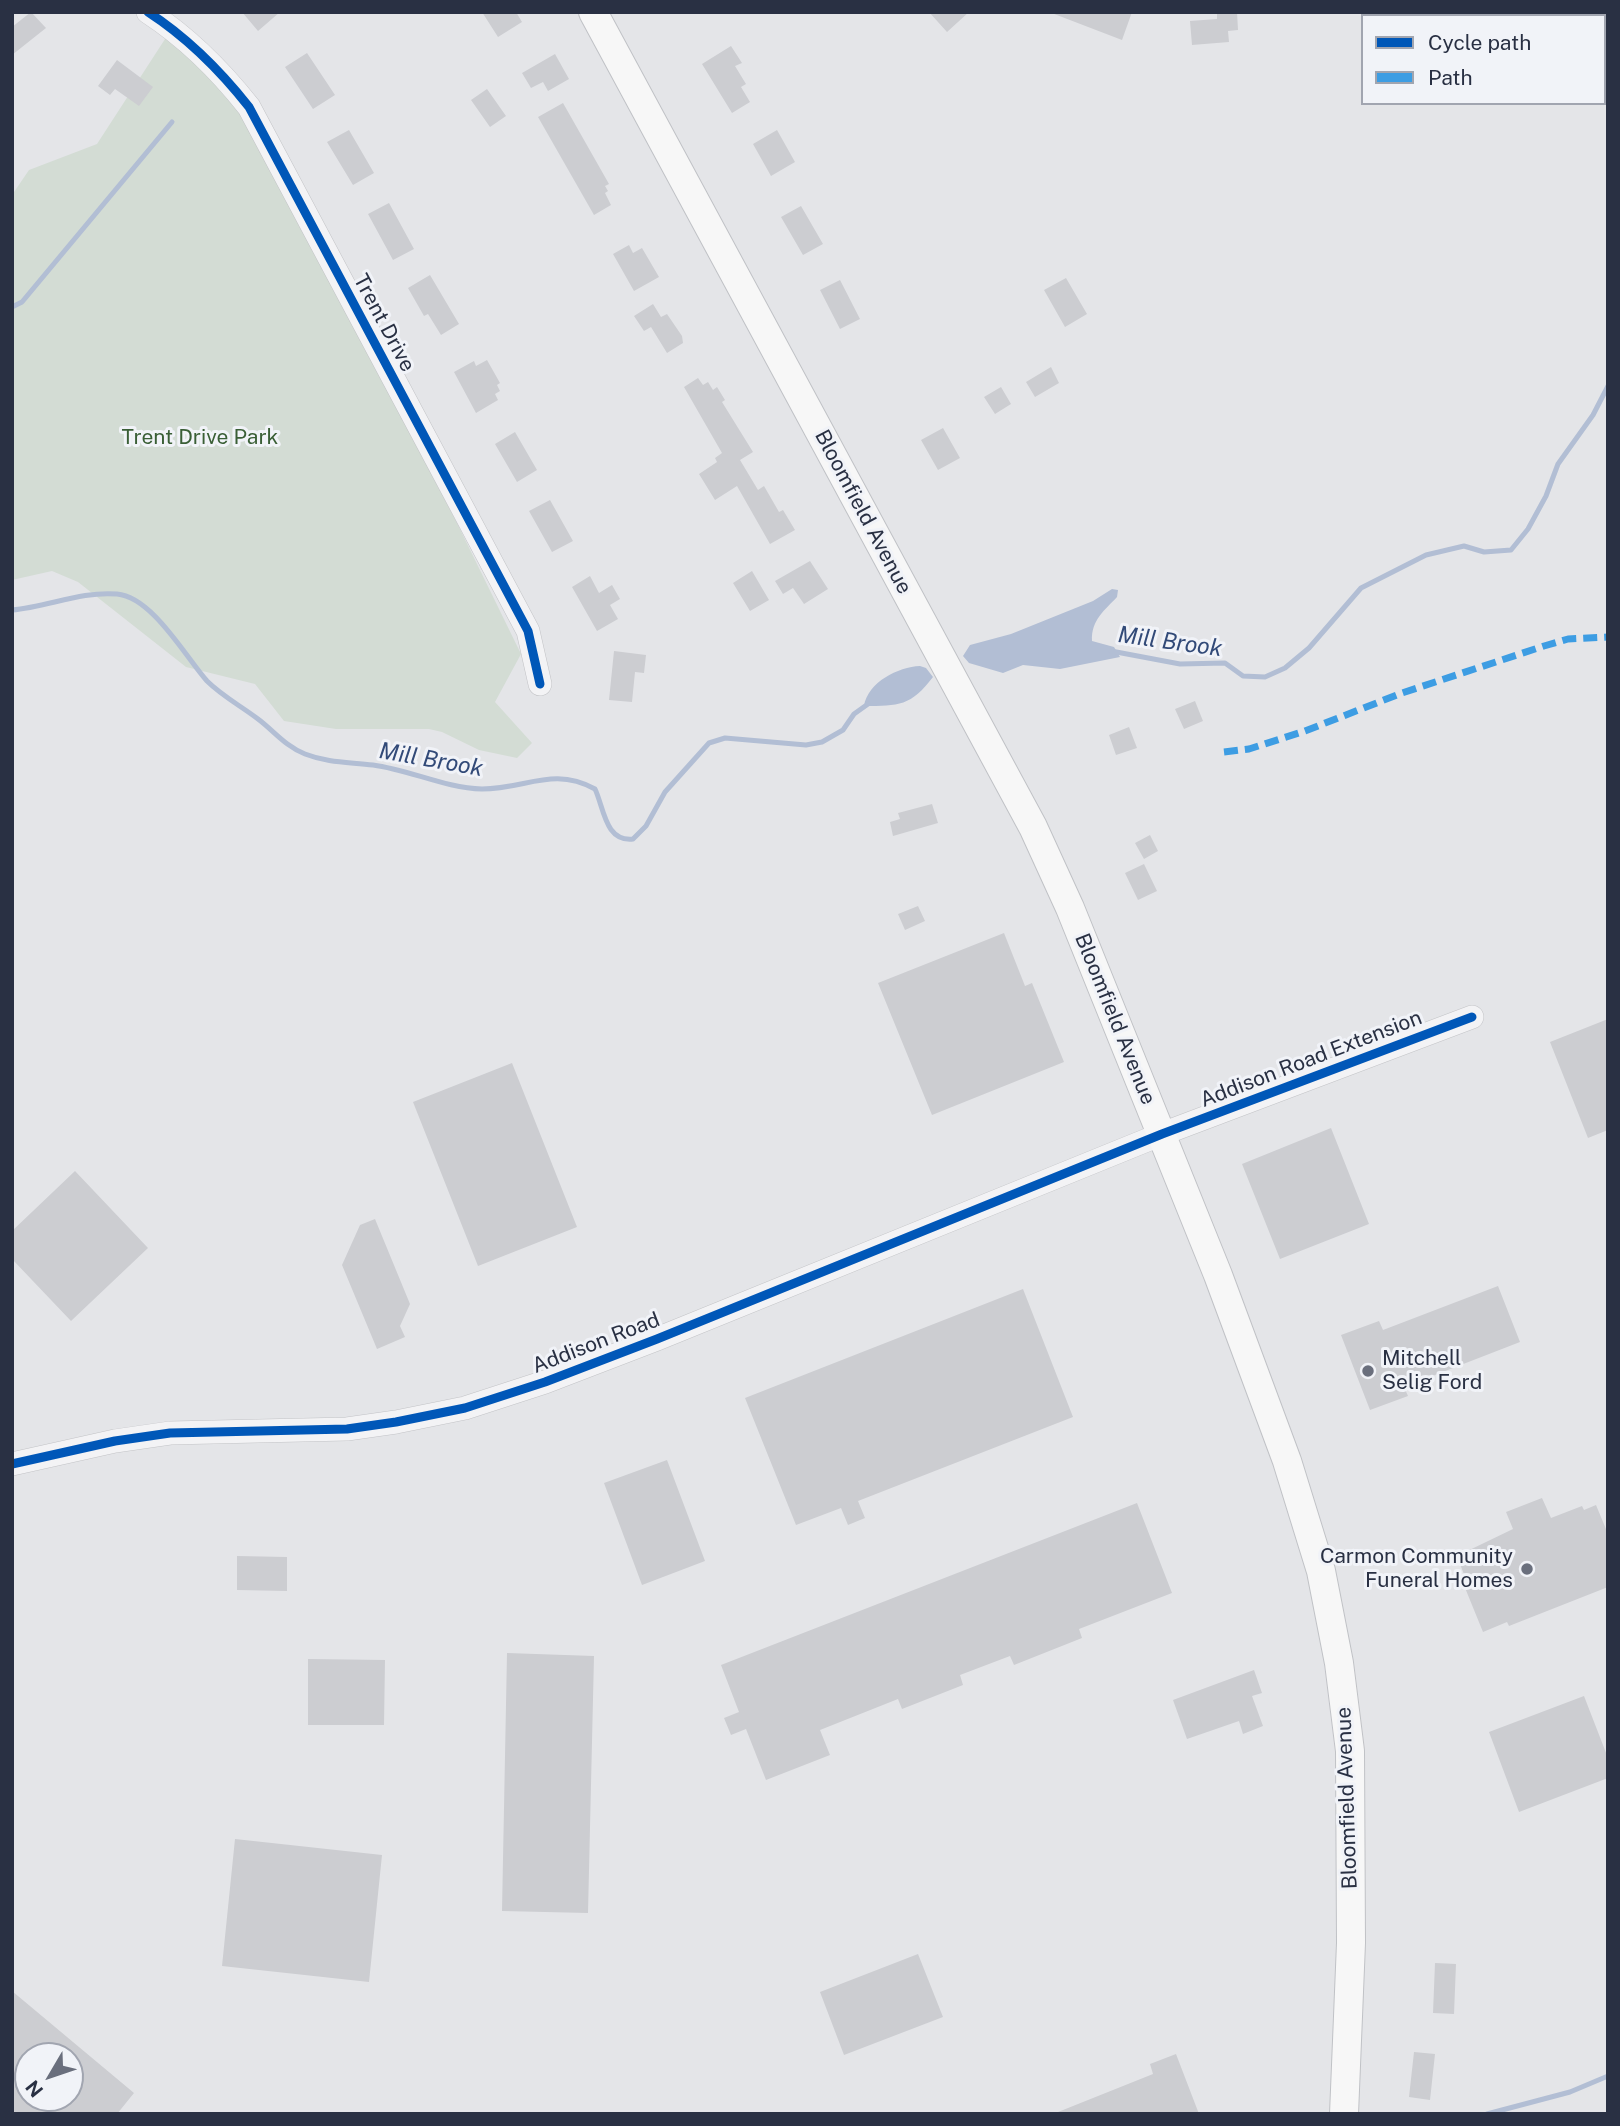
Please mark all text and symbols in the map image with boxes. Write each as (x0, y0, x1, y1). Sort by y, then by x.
legend (1361, 14, 1606, 105)
text: Cycle path (1428, 30, 1531, 55)
text: Path (1428, 65, 1473, 90)
street label: Trent Drive (348, 270, 420, 376)
park label: Trent Drive Park (122, 425, 278, 451)
street label: Bloomfield Avenue (809, 426, 917, 598)
water label: Mill Brook (1116, 621, 1224, 663)
water label: Mill Brook (377, 737, 485, 783)
street label: Bloomfield Avenue (1069, 930, 1161, 1108)
street label: Addison Road Extension (1197, 1005, 1425, 1113)
street label: Addison Road (529, 1307, 663, 1379)
place label: Mitchell Selig Ford (1382, 1346, 1482, 1396)
marker: Mitchell Selig Ford (1360, 1363, 1376, 1379)
place label: Carmon Community Funeral Homes (1320, 1544, 1513, 1594)
marker: Carmon Community Funeral Homes (1519, 1561, 1535, 1577)
street label: Bloomfield Avenue (1331, 1706, 1363, 1890)
north arrow (14, 2042, 84, 2112)
text: N (21, 2076, 47, 2102)

